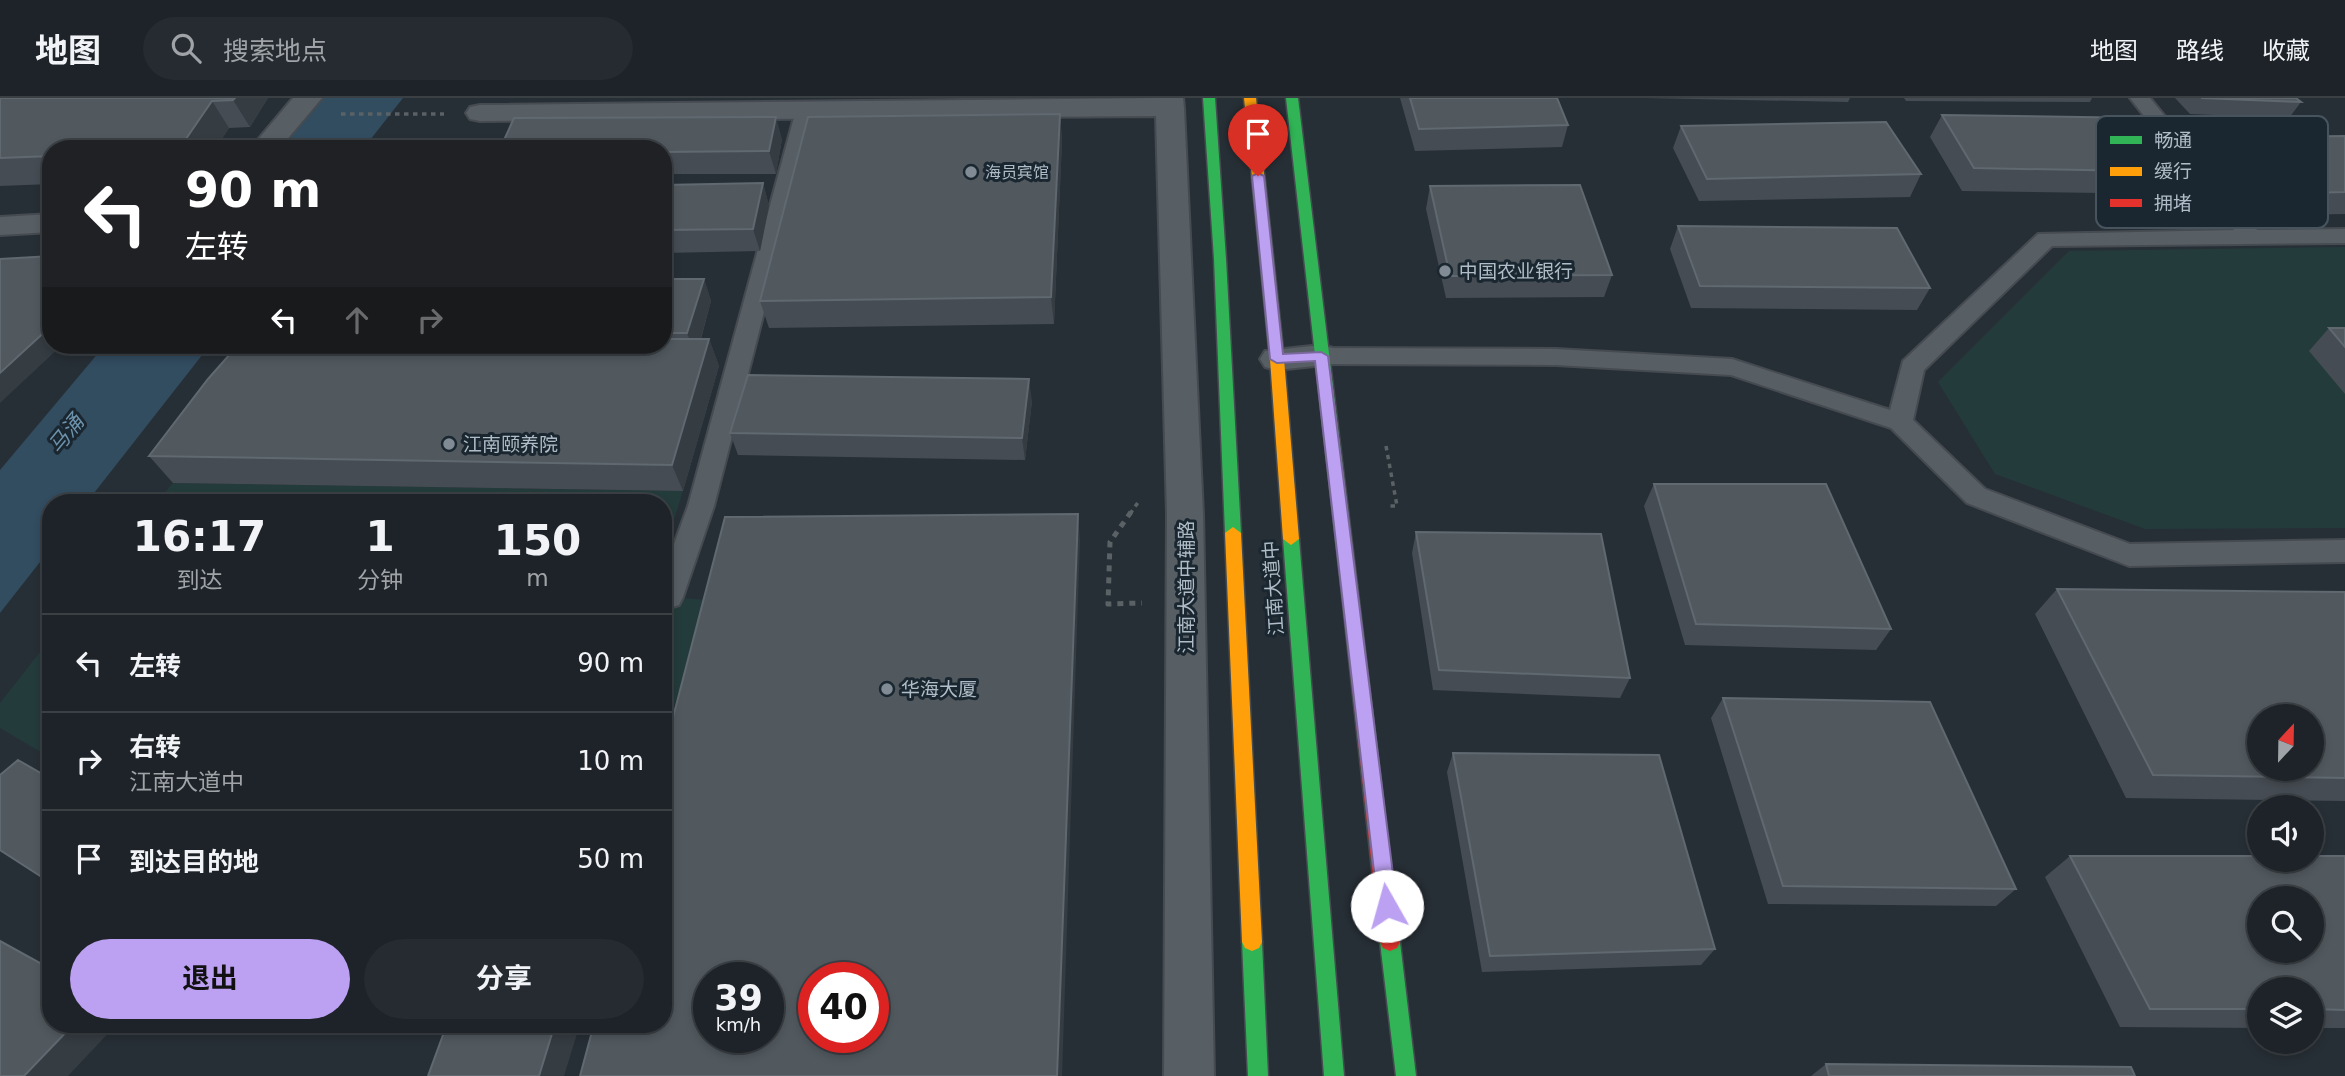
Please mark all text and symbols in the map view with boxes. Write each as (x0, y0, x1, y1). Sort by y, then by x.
search box (143, 17, 633, 80)
icon: search (167, 29, 205, 67)
text: 地图 (35, 31, 101, 70)
text: 搜索地点 (223, 36, 327, 66)
text: 地图 (2090, 37, 2138, 65)
text: 路线 (2176, 37, 2224, 65)
text: 收藏 (2262, 37, 2310, 65)
pin (1228, 104, 1288, 176)
icon: arrive (1239, 115, 1277, 153)
legend (2096, 116, 2328, 228)
text: 畅通 (2154, 129, 2192, 151)
text: 缓行 (2154, 160, 2192, 182)
text: 90 m (185, 162, 321, 219)
place label: 海员宾馆 (985, 163, 1049, 182)
marker: 海员宾馆 (963, 164, 979, 180)
icon: left (70, 168, 161, 259)
text: 拥堵 (2154, 192, 2192, 214)
text: 左转 (185, 228, 249, 266)
place label: 中国农业银行 (1459, 260, 1573, 282)
marker: 中国农业银行 (1437, 263, 1453, 279)
icon: left (265, 301, 303, 339)
icon: ahead (338, 301, 376, 339)
icon: right (411, 301, 449, 339)
water label: 马涌 (43, 409, 90, 458)
place label: 江南颐养院 (463, 433, 558, 455)
marker: 江南颐养院 (441, 436, 457, 452)
text: 16:17 (133, 512, 266, 561)
text: 1 (365, 512, 395, 561)
text: 150 (494, 516, 581, 565)
street label: 江南大道中辅路 (1175, 520, 1197, 654)
street label: 江南大道中 (1259, 540, 1287, 636)
text: m (526, 565, 549, 591)
text: 到达 (177, 567, 223, 593)
text: 分钟 (357, 567, 403, 593)
icon: left (70, 644, 108, 682)
text: 90 m (577, 648, 644, 678)
text: 左转 (129, 651, 181, 681)
place label: 华海大厦 (901, 678, 977, 700)
marker: 华海大厦 (879, 681, 895, 697)
north arrow (2247, 704, 2324, 780)
map controls (2247, 704, 2324, 1054)
text: 右转 (129, 732, 181, 762)
icon: right (70, 742, 108, 780)
text: 10 m (577, 746, 644, 776)
text: 江南大道中 (129, 769, 244, 795)
button: sound (2247, 795, 2324, 872)
icon: arrive (70, 840, 108, 878)
text: 50 m (577, 844, 644, 874)
text: 到达目的地 (129, 847, 259, 877)
position arrow (1350, 869, 1424, 943)
button: search (2247, 886, 2324, 963)
button: 退出 (70, 939, 350, 1019)
button: 分享 (364, 939, 644, 1019)
speed limit sign: 40 (798, 962, 889, 1053)
button: layers (2247, 977, 2324, 1054)
text: 39 (714, 978, 763, 1018)
text: km/h (716, 1014, 761, 1035)

